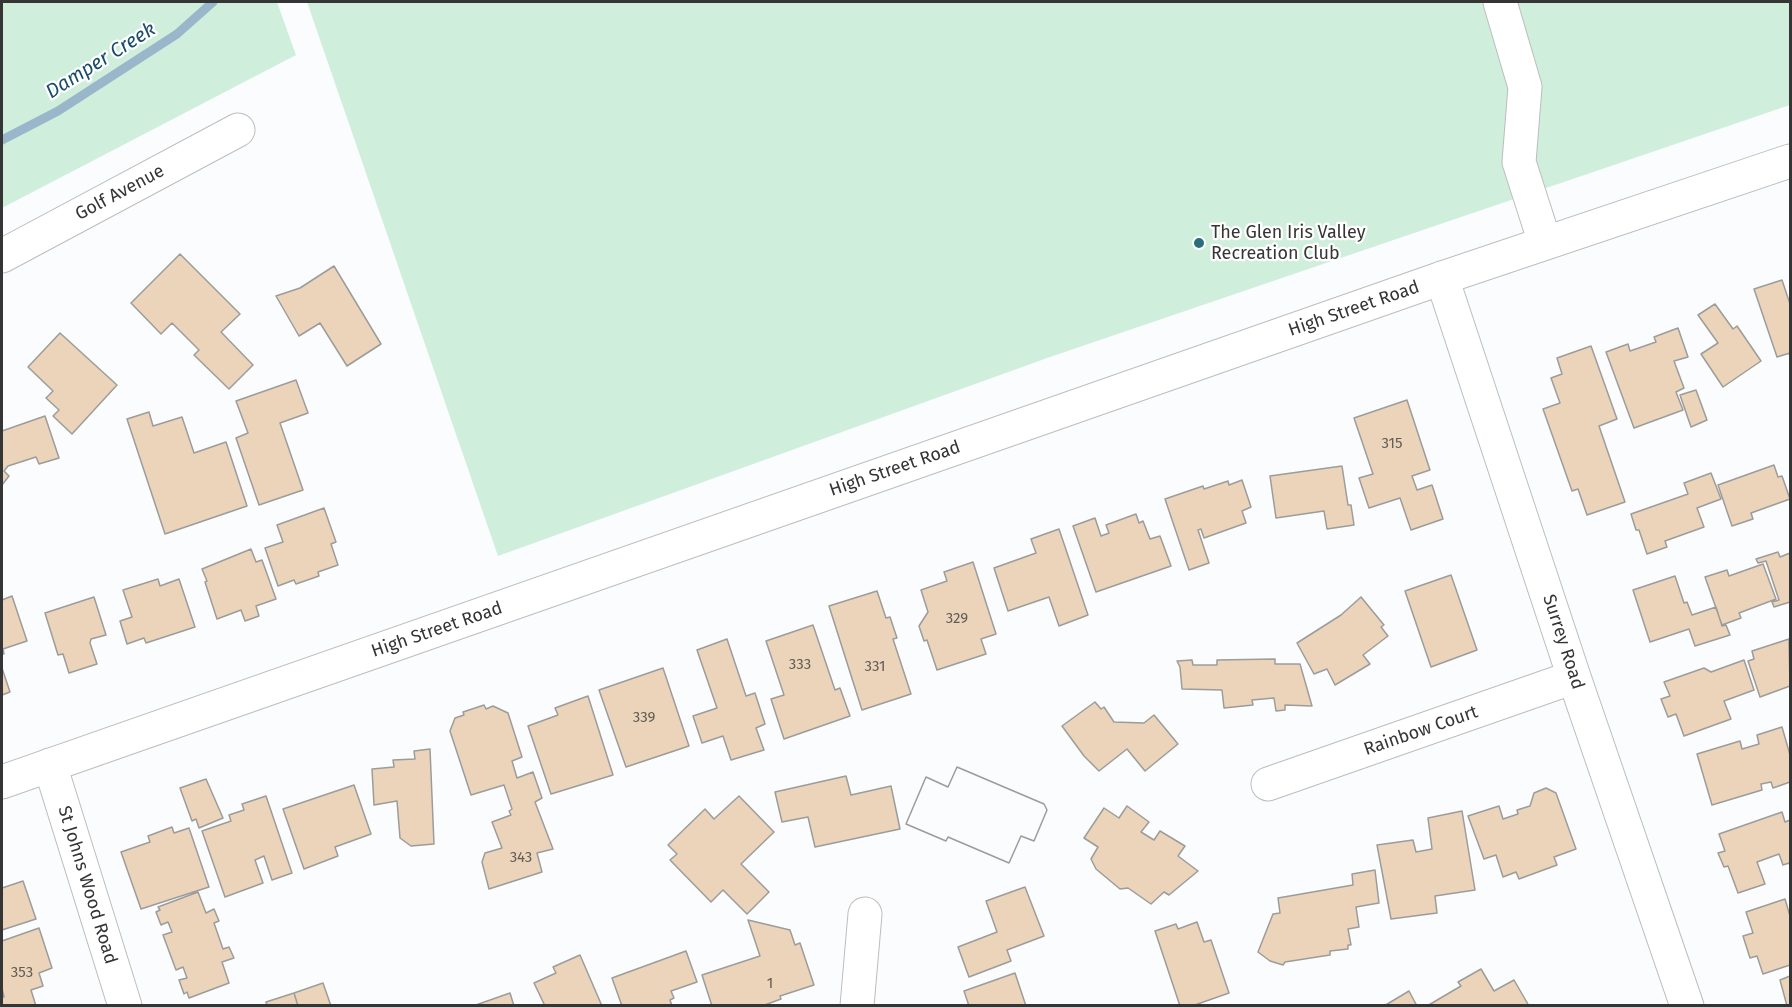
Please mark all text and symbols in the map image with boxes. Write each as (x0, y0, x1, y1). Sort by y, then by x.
water label: Damper Creek (42, 18, 160, 104)
street label: Golf Avenue (72, 161, 168, 225)
place label: The Glen Iris Valley Recreation Club (1211, 222, 1366, 264)
marker: The Glen Iris Valley Recreation Club (1192, 236, 1206, 250)
street label: High Street Road (1286, 276, 1422, 342)
house number: 315 (1381, 435, 1403, 453)
street label: High Street Road (827, 436, 963, 502)
street label: Surrey Road (1538, 592, 1588, 692)
street label: High Street Road (369, 597, 505, 663)
house number: 329 (946, 610, 968, 628)
house number: 333 (789, 656, 811, 674)
house number: 331 (864, 658, 886, 676)
street label: Rainbow Court (1361, 701, 1481, 761)
house number: 339 (633, 709, 655, 727)
street label: St Johns Wood Road (53, 803, 121, 967)
house number: 343 (510, 849, 532, 867)
house number: 353 (11, 964, 33, 982)
house number: 1 (767, 975, 773, 993)

